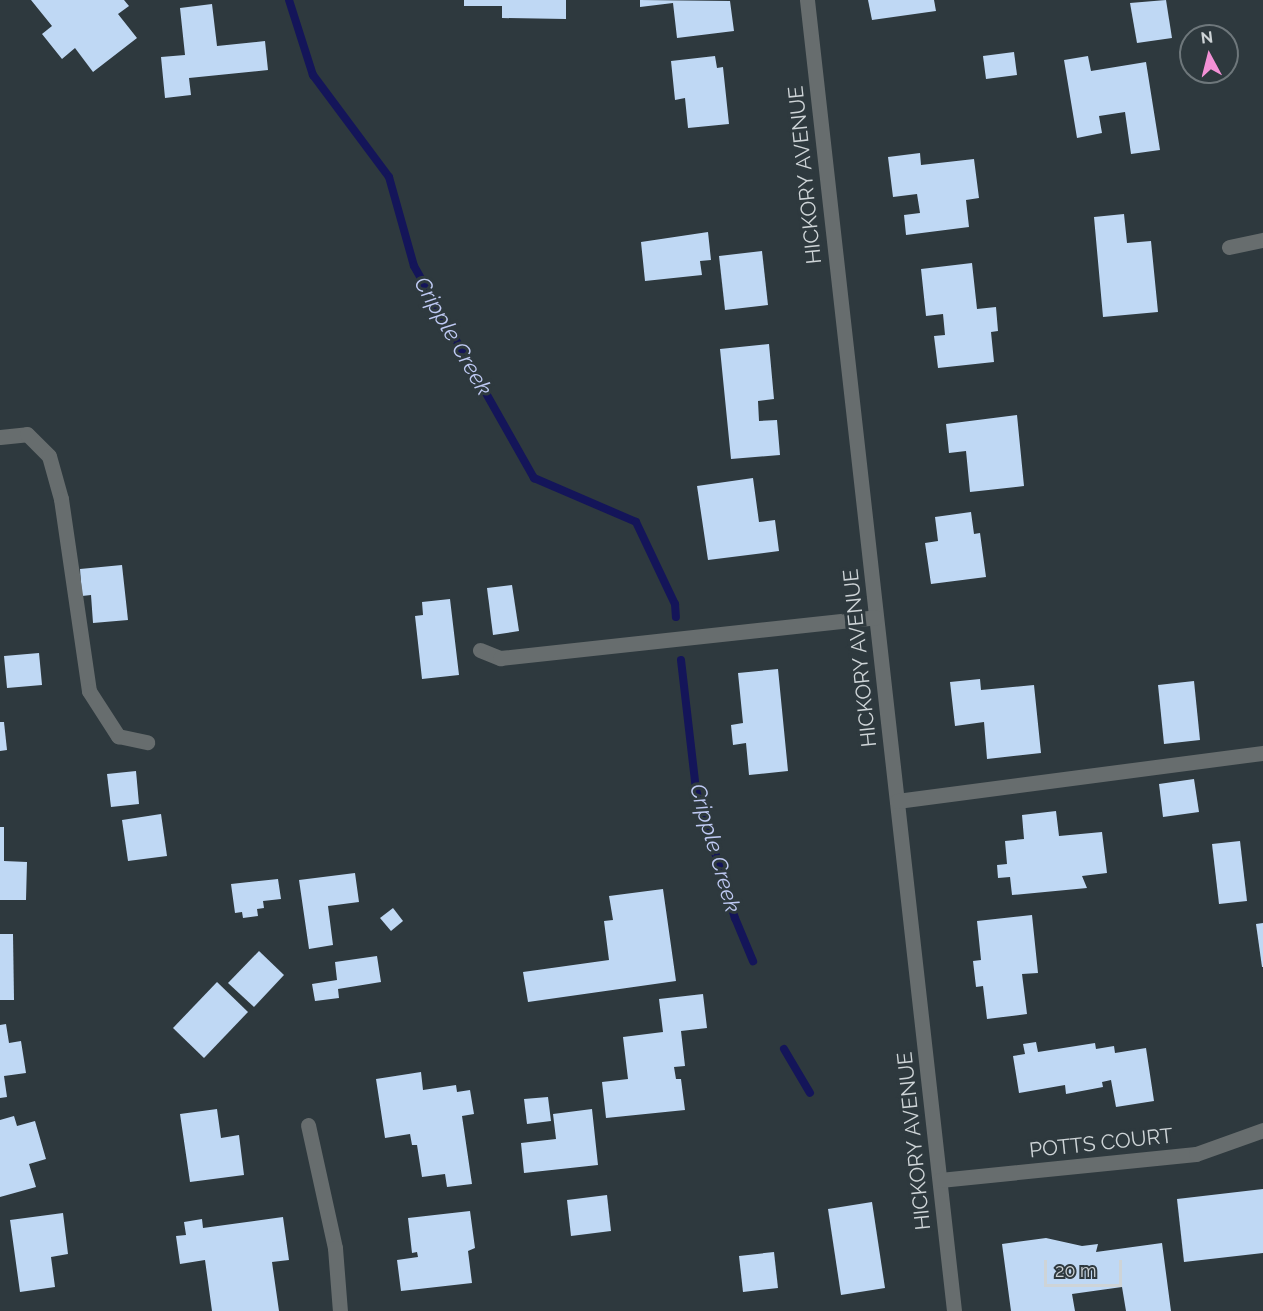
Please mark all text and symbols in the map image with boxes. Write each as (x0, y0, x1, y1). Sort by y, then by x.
north arrow (1179, 24, 1239, 84)
text: N (1200, 27, 1214, 48)
street label: HICKORY AVENUE (783, 84, 827, 266)
water label: Cripple Creek (408, 272, 498, 400)
street label: HICKORY AVENUE (838, 567, 882, 749)
water label: Cripple Creek (684, 781, 746, 915)
street label: HICKORY AVENUE (892, 1050, 936, 1232)
street label: POTTS COURT (1028, 1123, 1174, 1163)
scale bar (1047, 1248, 1125, 1286)
text: 20 m (1055, 1260, 1097, 1281)

